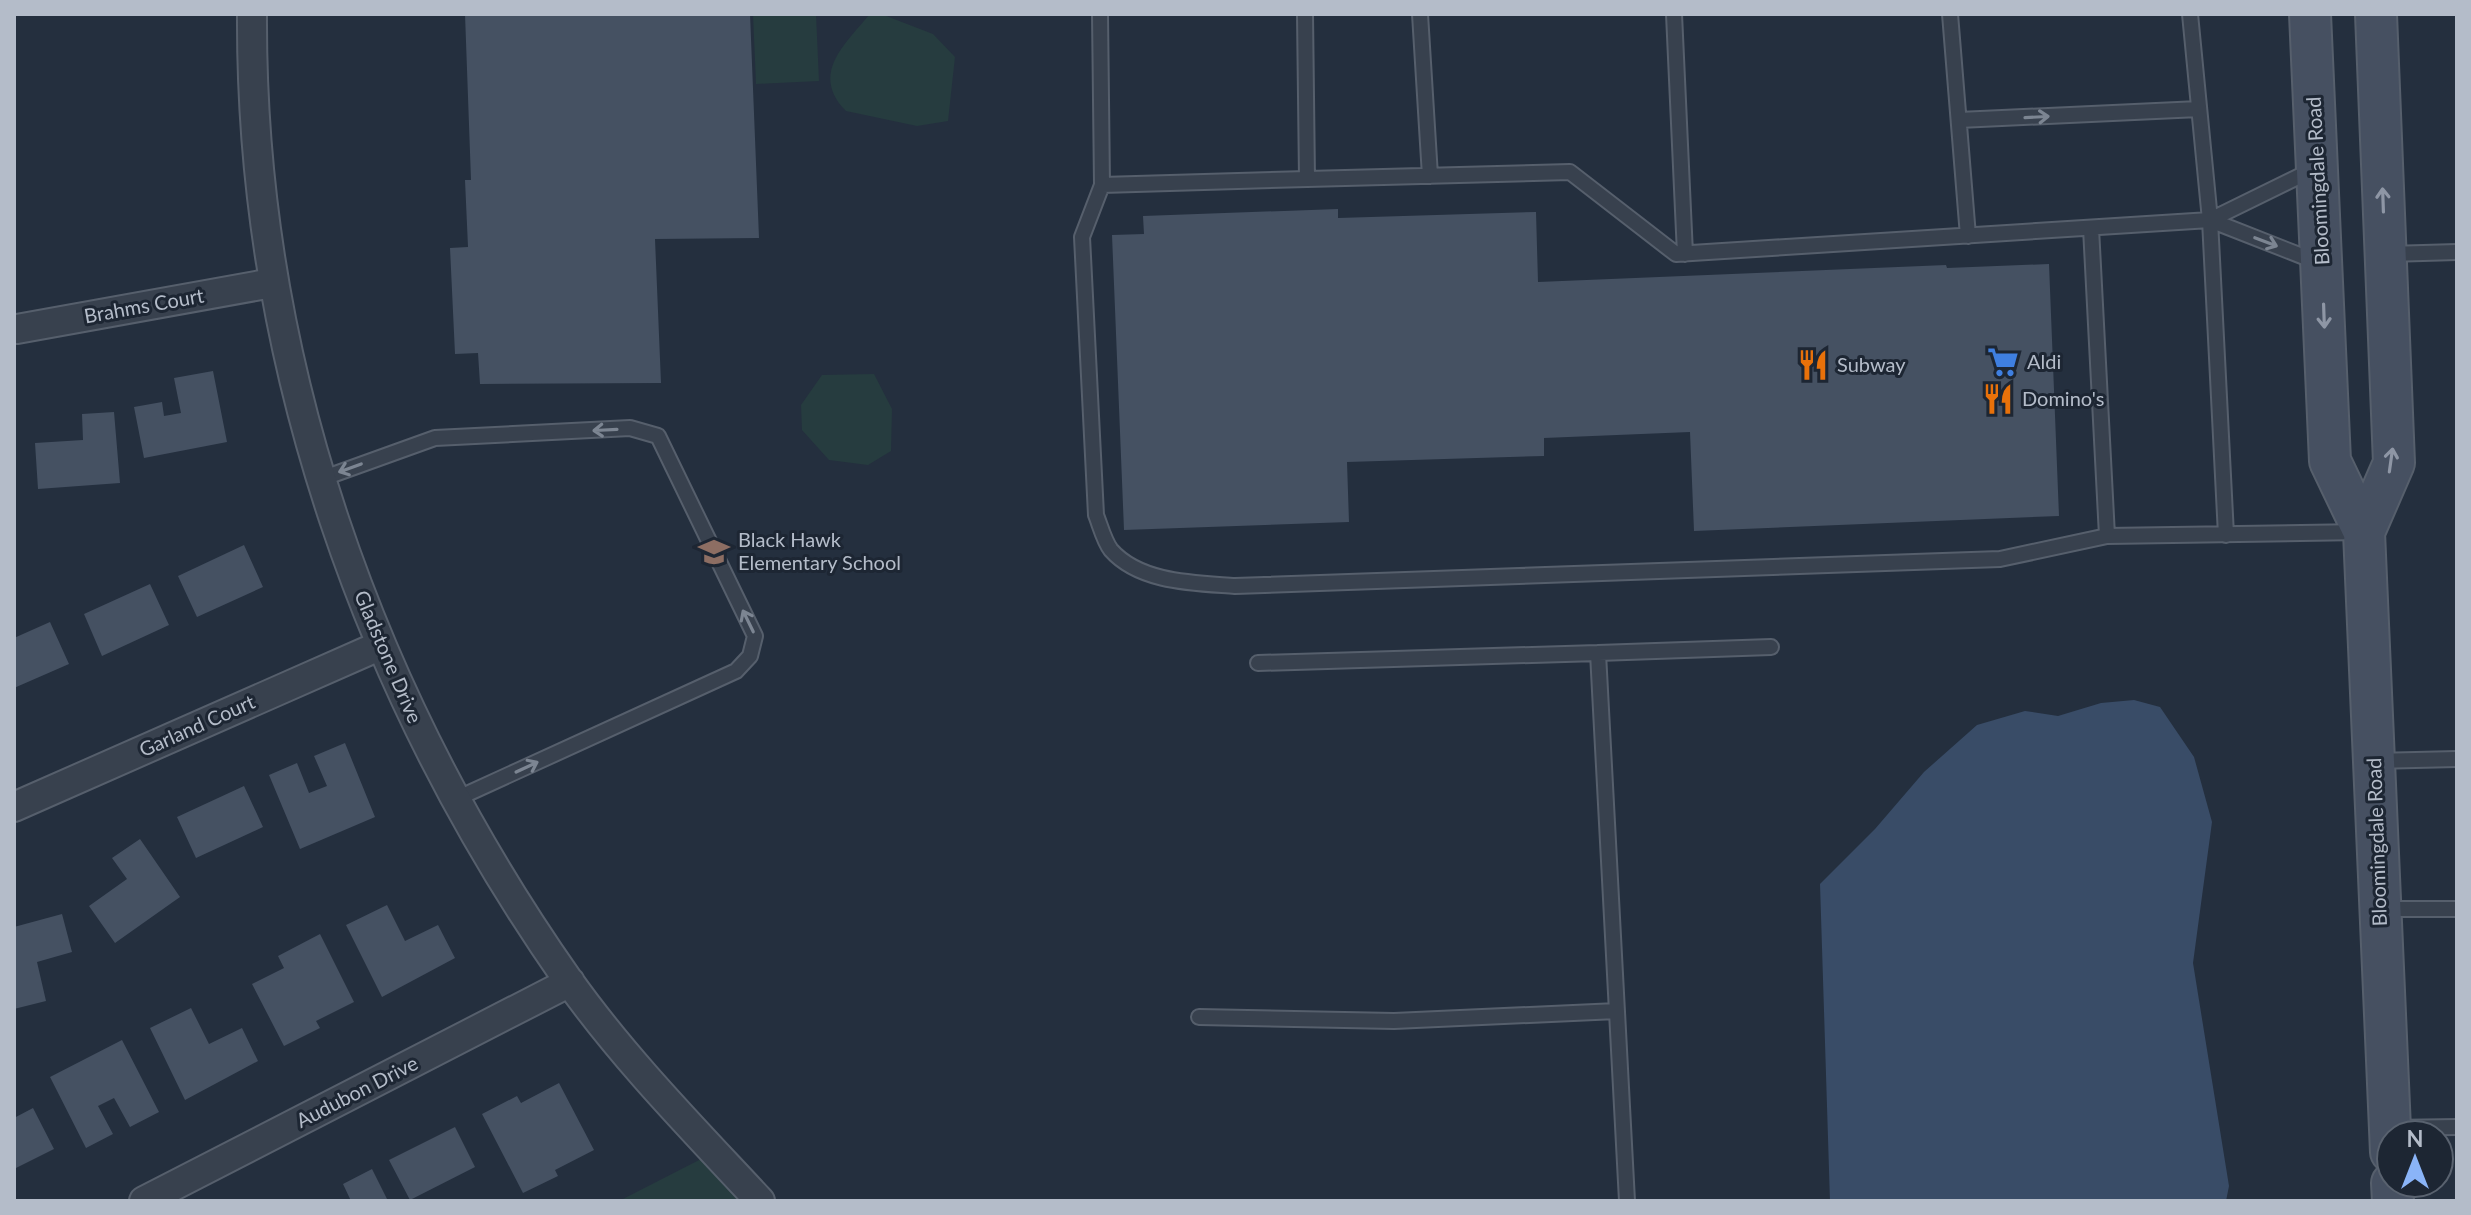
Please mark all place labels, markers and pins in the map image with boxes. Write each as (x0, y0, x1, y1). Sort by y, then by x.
supermarket icon: Aldi (1986, 345, 2020, 379)
restaurant icon: Subway (1796, 348, 1830, 382)
place label: Aldi (2027, 349, 2061, 373)
place label: Subway (1837, 352, 1906, 376)
restaurant icon: Domino's (1981, 382, 2015, 416)
place label: Domino's (2022, 386, 2104, 410)
place label: Black Hawk Elementary School (738, 527, 901, 574)
school or university icon: Black Hawk Elementary School (697, 535, 731, 569)

